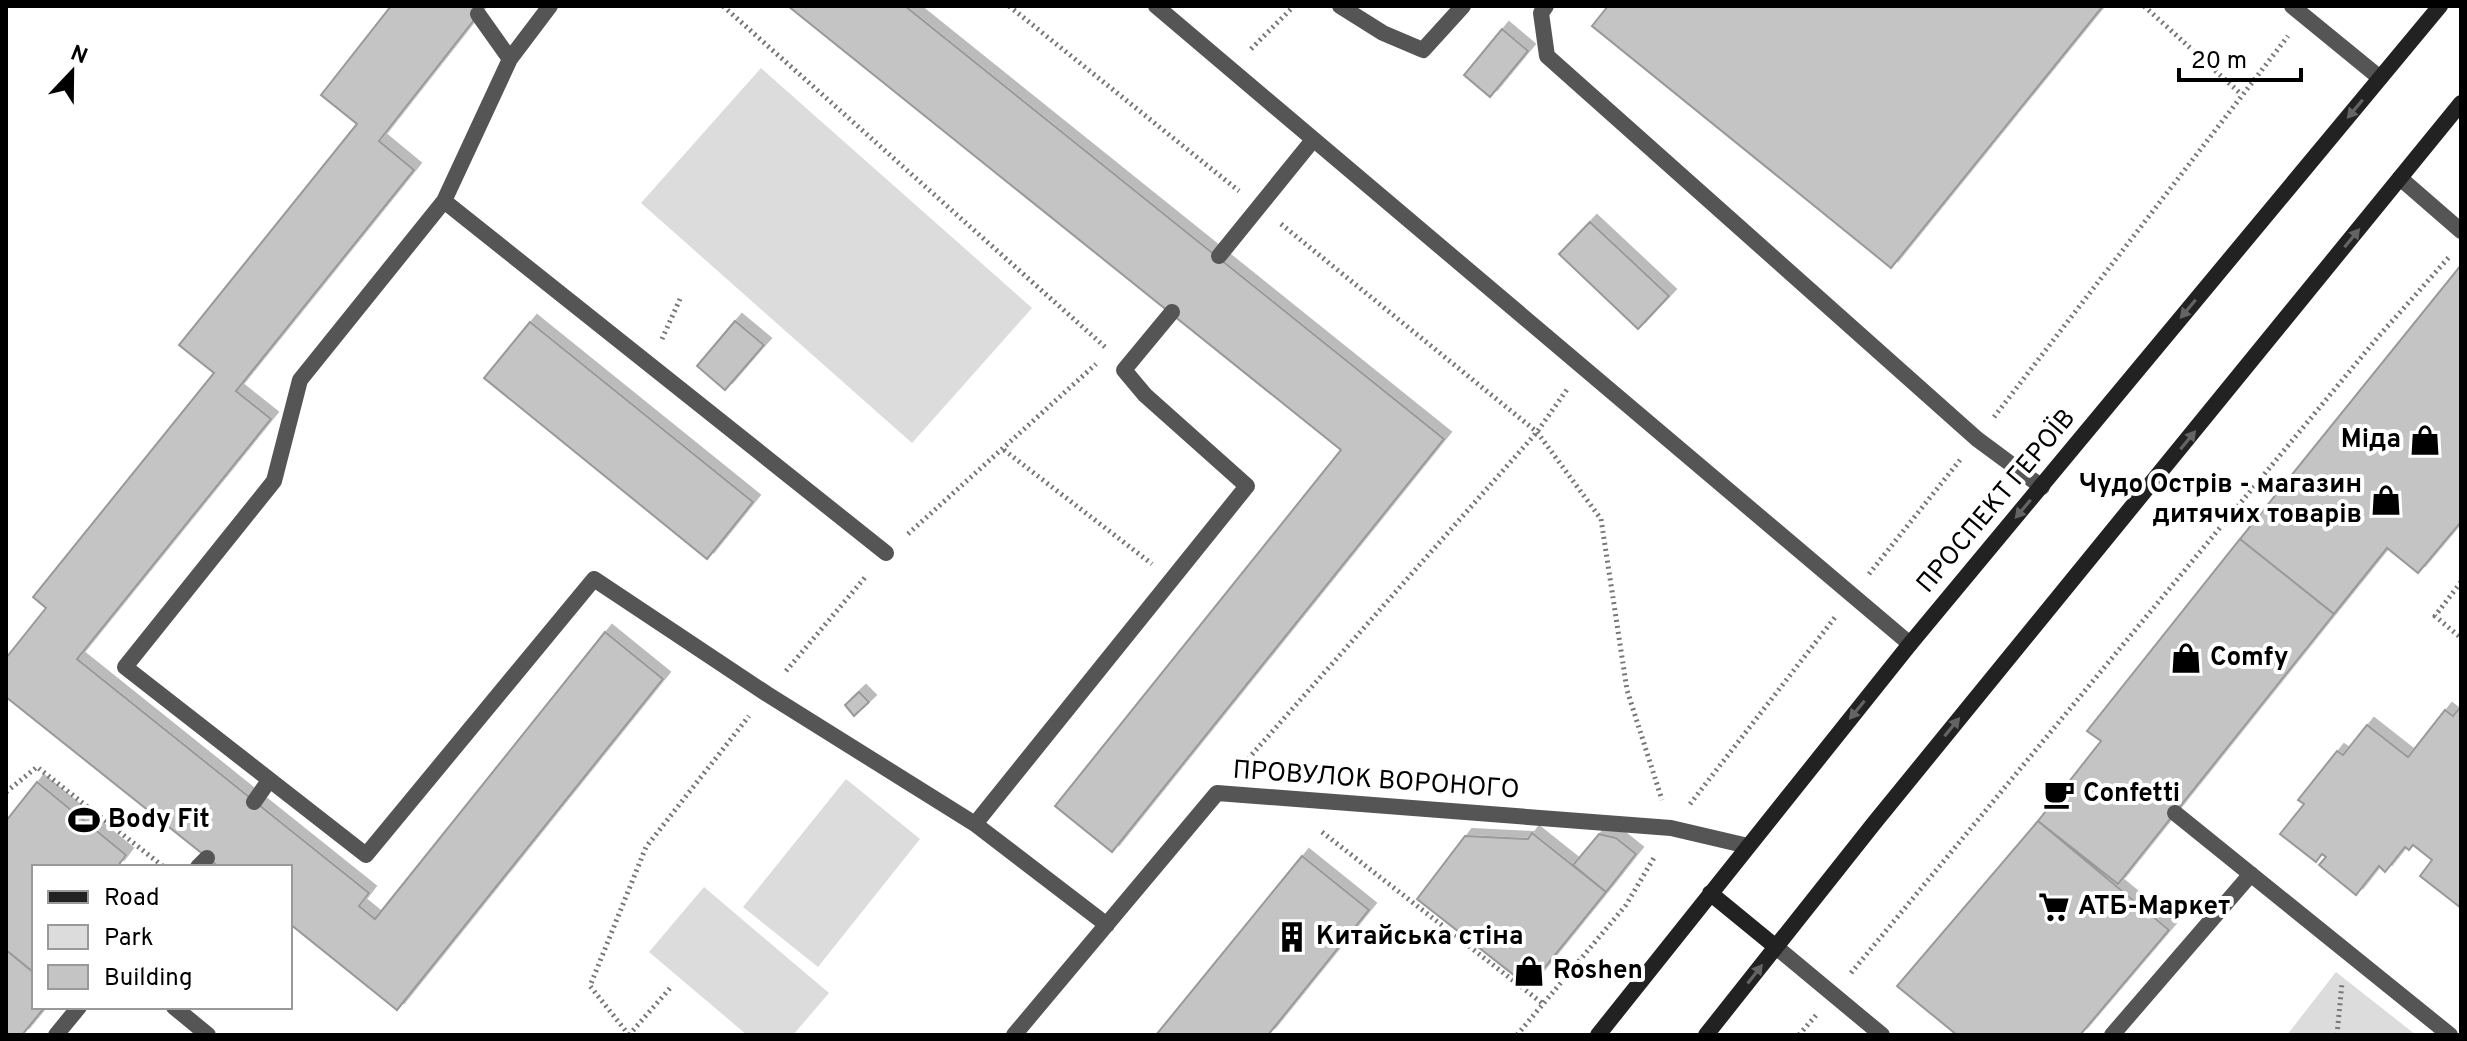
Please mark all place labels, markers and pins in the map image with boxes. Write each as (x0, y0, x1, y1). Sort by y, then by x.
shop icon: Міда (2408, 423, 2442, 457)
place label: Міда (2341, 424, 2401, 457)
place label: Чудо Острів - магазин дитячих товарів (2078, 469, 2362, 532)
shop icon: Чудо Острів - магазин дитячих товарів (2369, 483, 2403, 517)
shop icon: Comfy (2169, 641, 2203, 675)
place label: Comfy (2210, 642, 2289, 675)
cafe icon: Confetti (2042, 777, 2076, 811)
place label: Confetti (2083, 778, 2180, 811)
sports icon: Body Fit (67, 803, 101, 837)
place label: Body Fit (108, 804, 210, 837)
supermarket icon: АТБ-Маркет (2037, 890, 2071, 924)
place label: АТБ-Маркет (2078, 891, 2230, 924)
building icon: Китайська стіна (1275, 920, 1309, 954)
place label: Китайська стіна (1316, 921, 1523, 954)
shop icon: Roshen (1512, 954, 1546, 988)
place label: Roshen (1553, 955, 1643, 988)

